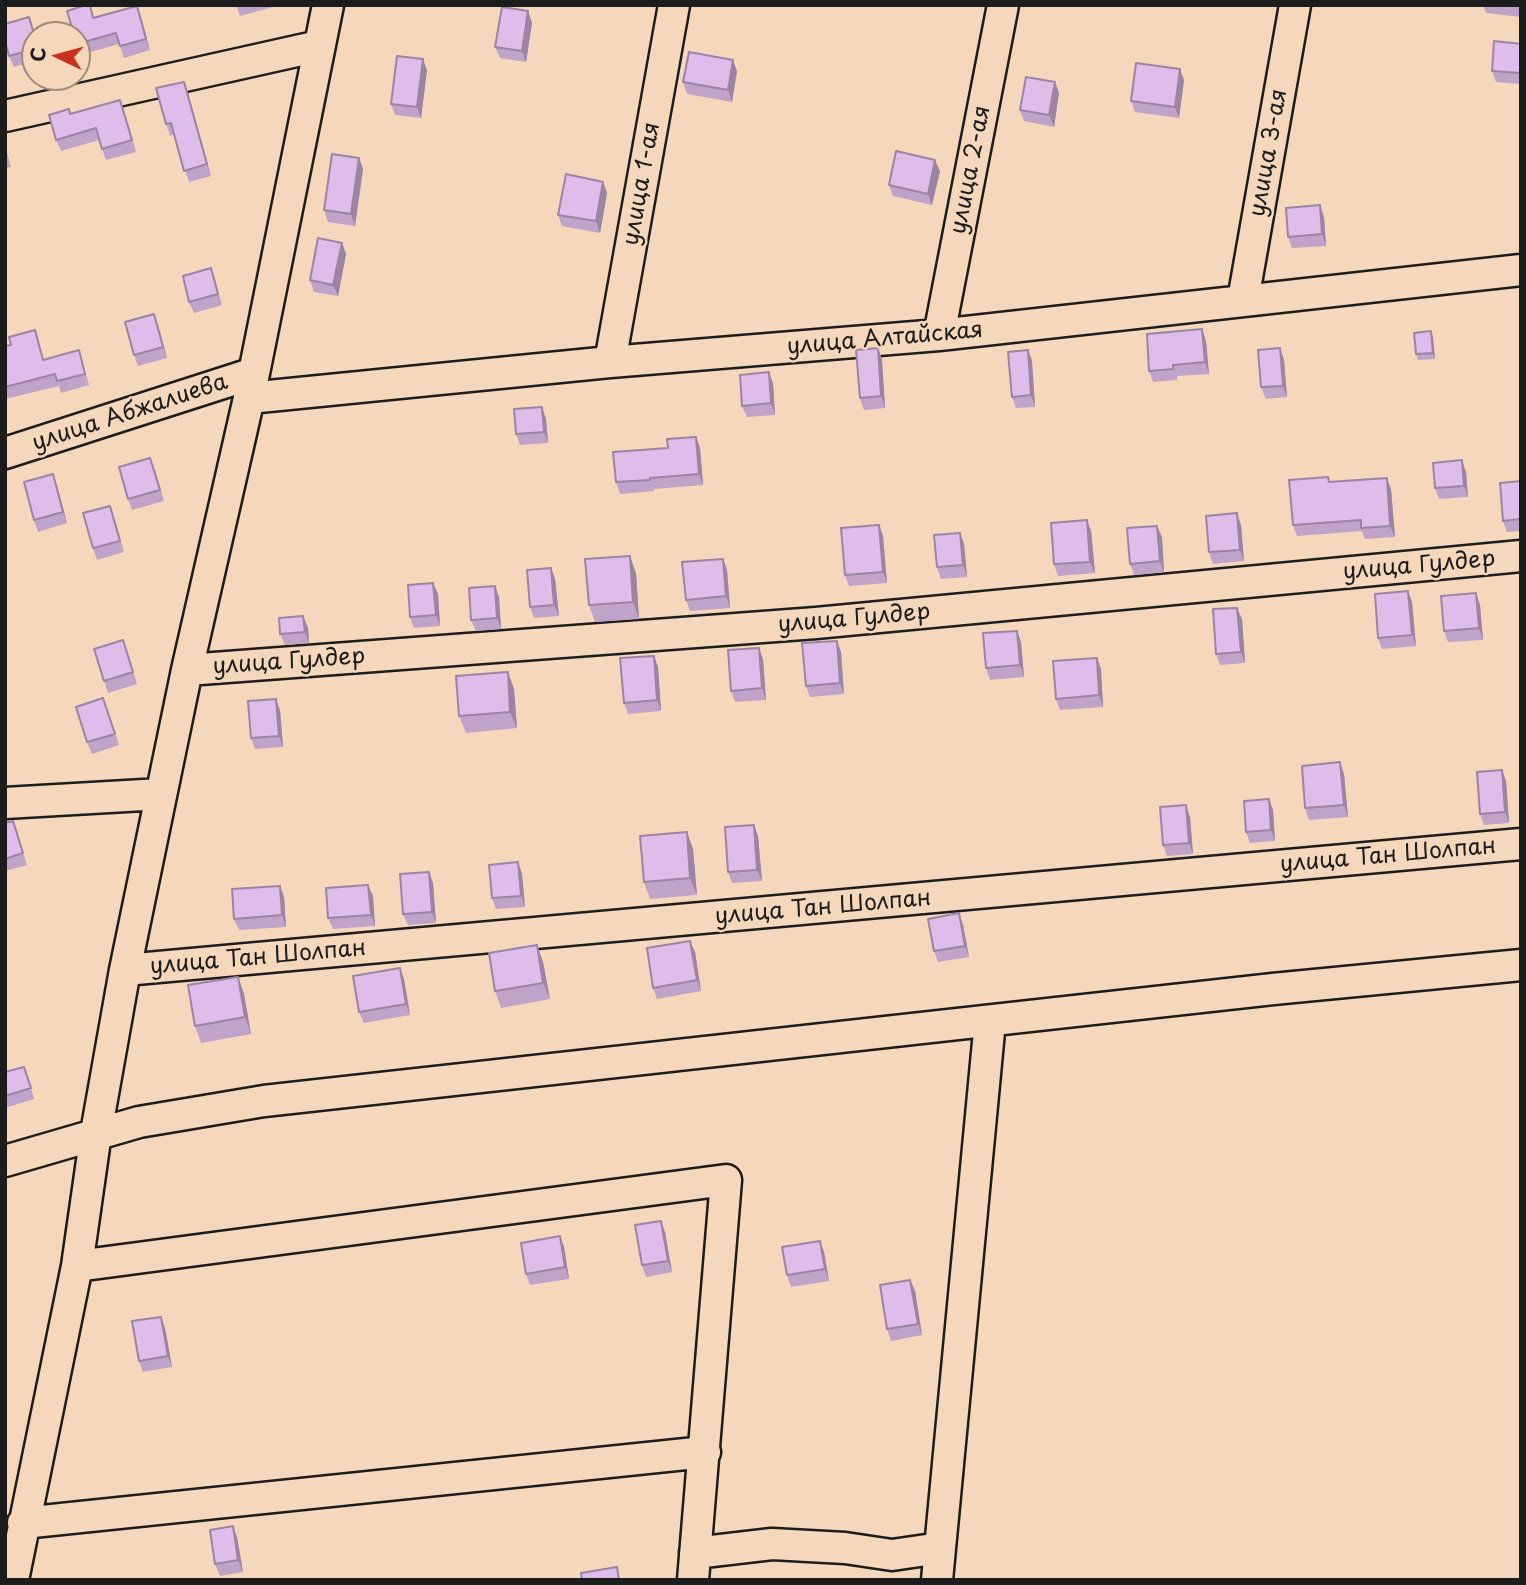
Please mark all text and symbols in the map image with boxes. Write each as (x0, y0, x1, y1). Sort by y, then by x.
north arrow (21, 21, 91, 91)
text: С (23, 46, 52, 63)
street label: улица 3-ая (1244, 87, 1294, 219)
street label: улица 2-ая (945, 103, 997, 237)
street label: улица 1-ая (618, 120, 666, 248)
street label: улица Алтайская (786, 317, 984, 361)
street label: улица Абжалиева (29, 368, 231, 458)
street label: улица Гулдер (1342, 546, 1496, 586)
street label: улица Гулдер (777, 599, 931, 639)
street label: улица Гулдер (212, 643, 366, 681)
street label: улица Тан Шолпан (1279, 833, 1497, 879)
street label: улица Тан Шолпан (714, 885, 932, 931)
street label: улица Тан Шолпан (149, 935, 367, 981)

